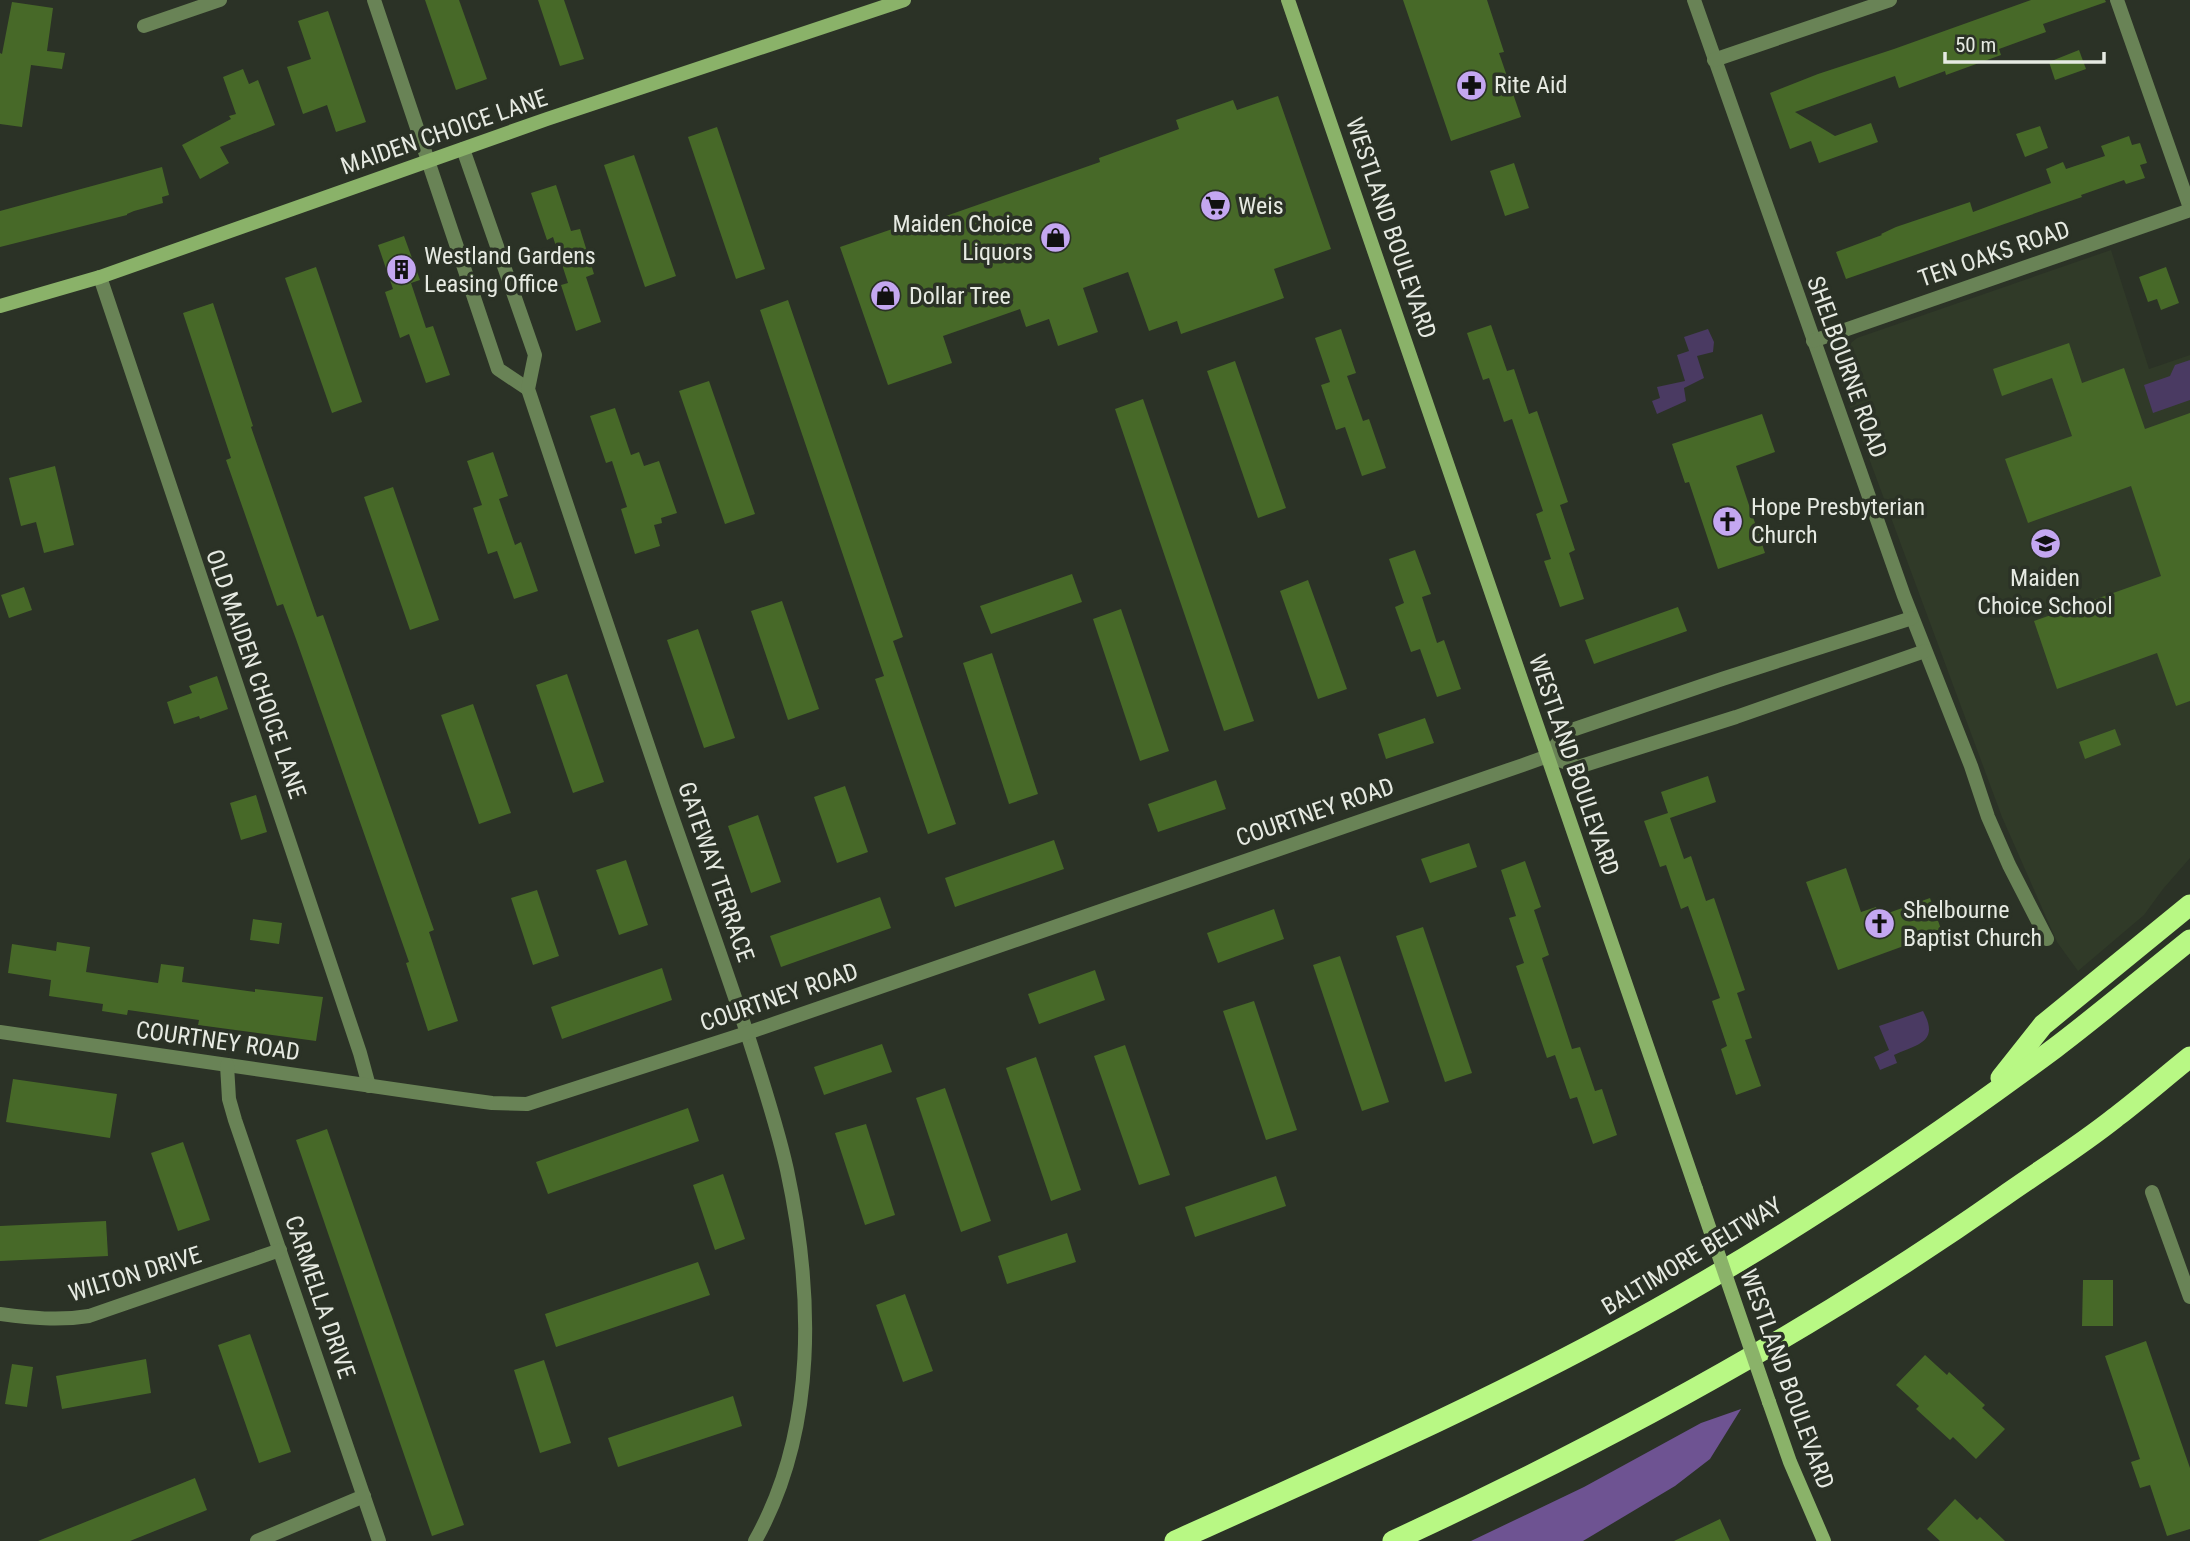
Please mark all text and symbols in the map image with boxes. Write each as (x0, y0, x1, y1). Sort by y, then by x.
scale bar (1945, 21, 2104, 65)
text: 50 m (1955, 33, 1996, 57)
pharmacy icon: Rite Aid (1454, 68, 1488, 102)
place label: Rite Aid (1494, 71, 1567, 99)
street label: MAIDEN CHOICE LANE (337, 84, 551, 180)
street label: WESTLAND BOULEVARD (1340, 114, 1442, 342)
supermarket icon: Weis (1198, 189, 1232, 223)
place label: Weis (1238, 192, 1284, 220)
place label: Maiden Choice Liquors (892, 210, 1033, 266)
street label: TEN OAKS ROAD (1915, 215, 2073, 293)
shop icon: Maiden Choice Liquors (1039, 221, 1073, 255)
place label: Westland Gardens Leasing Office (424, 242, 596, 298)
building icon: Westland Gardens Leasing Office (384, 253, 418, 287)
street label: SHELBOURNE ROAD (1801, 272, 1893, 462)
shop icon: Dollar Tree (869, 279, 903, 313)
place label: Dollar Tree (909, 282, 1011, 310)
place label: Hope Presbyterian Church (1751, 493, 1925, 549)
church icon: Hope Presbyterian Church (1711, 504, 1745, 538)
school or university icon: Maiden Choice School (2028, 527, 2062, 561)
street label: OLD MAIDEN CHOICE LANE (200, 546, 312, 802)
place label: Maiden Choice School (1977, 564, 2113, 620)
street label: WESTLAND BOULEVARD (1523, 651, 1625, 879)
street label: COURTNEY ROAD (1232, 772, 1398, 852)
street label: GATEWAY TERRACE (672, 778, 760, 966)
place label: Shelbourne Baptist Church (1903, 896, 2042, 952)
church icon: Shelbourne Baptist Church (1863, 907, 1897, 941)
street label: COURTNEY ROAD (696, 957, 862, 1037)
street label: COURTNEY ROAD (134, 1016, 302, 1066)
street label: BALTIMORE BELTWAY (1597, 1191, 1788, 1321)
street label: CARMELLA DRIVE (279, 1212, 361, 1382)
street label: WILTON DRIVE (65, 1241, 205, 1307)
street label: WESTLAND BOULEVARD (1734, 1265, 1840, 1493)

